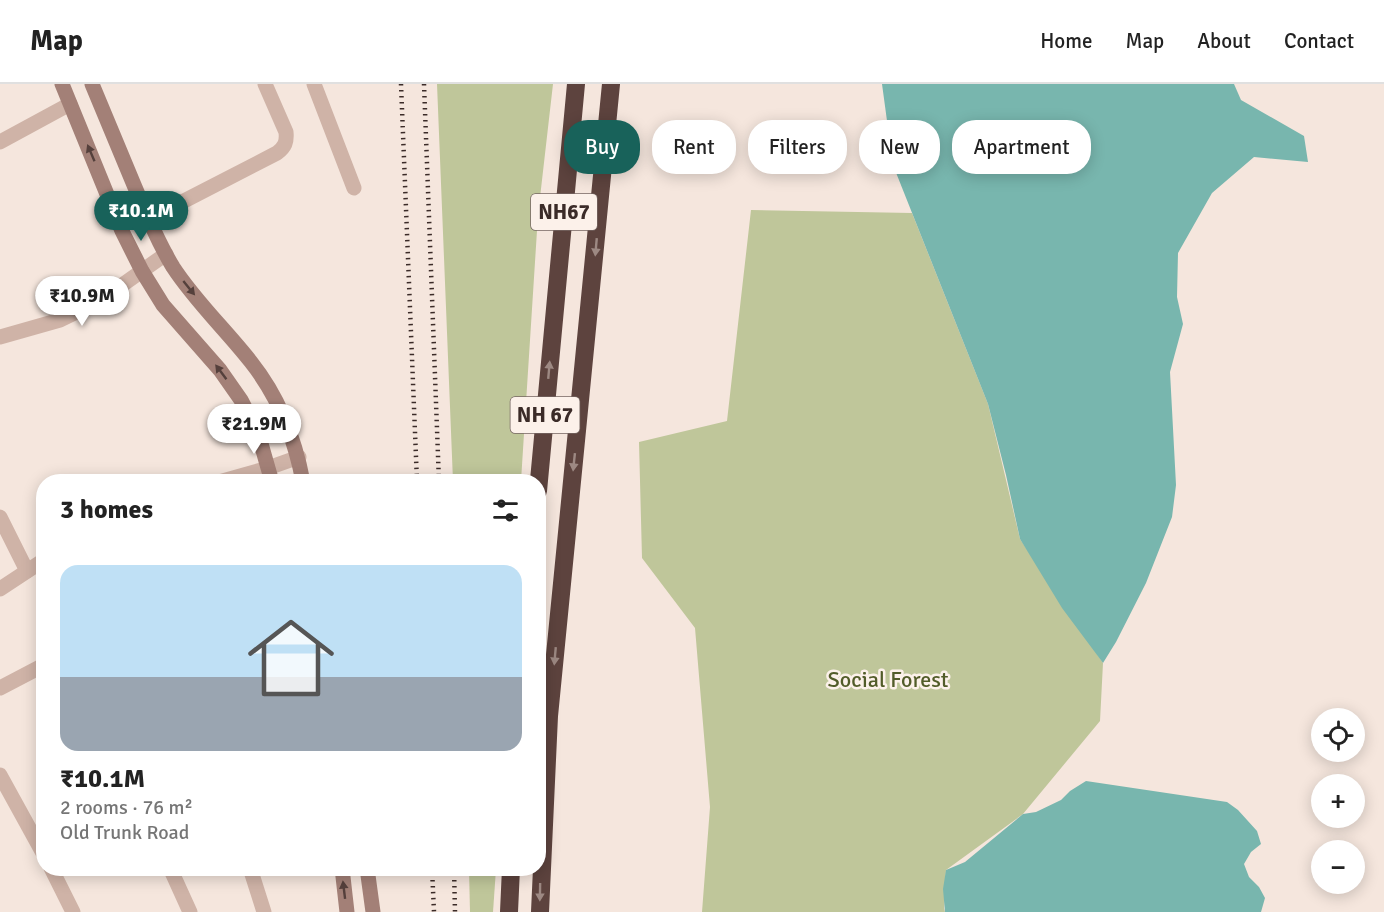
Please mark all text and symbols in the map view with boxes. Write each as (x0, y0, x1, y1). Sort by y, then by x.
text: Map (30, 24, 83, 58)
text: Home (1040, 28, 1093, 54)
text: Map (1126, 28, 1164, 54)
text: About (1197, 28, 1251, 54)
text: Contact (1284, 28, 1354, 54)
chip: Buy (564, 120, 640, 174)
chip: Rent (652, 120, 736, 174)
chip: Filters (748, 120, 847, 174)
chip: New (859, 120, 940, 174)
chip: Apartment (952, 120, 1091, 174)
one-way arrow (86, 144, 95, 162)
pin: ₹10.1M (92, 191, 190, 242)
road number: NH67 (531, 194, 597, 230)
text: ₹10.1M (108, 198, 174, 223)
one-way arrow (591, 237, 601, 256)
pin: ₹10.9M (33, 276, 131, 327)
one-way arrow (183, 280, 195, 295)
text: ₹10.9M (49, 283, 115, 308)
one-way arrow (544, 361, 554, 380)
one-way arrow (216, 365, 228, 380)
road number: NH 67 (510, 397, 580, 433)
pin: ₹21.9M (205, 404, 303, 455)
text: ₹21.9M (221, 411, 287, 436)
one-way arrow (569, 452, 579, 471)
text: 3 homes (60, 494, 153, 526)
icon: filters (489, 494, 522, 527)
icon: home (237, 604, 345, 712)
one-way arrow (550, 646, 560, 665)
park label: Social Forest (828, 666, 949, 693)
map controls (1311, 708, 1365, 894)
button: locate (1311, 708, 1365, 762)
text: ₹10.1M (60, 763, 145, 795)
button: + (1311, 774, 1365, 828)
text: 2 rooms · 76 m² (60, 795, 193, 820)
text: Old Trunk Road (60, 820, 189, 845)
button: − (1311, 840, 1365, 894)
one-way arrow (340, 881, 349, 900)
one-way arrow (535, 883, 545, 902)

